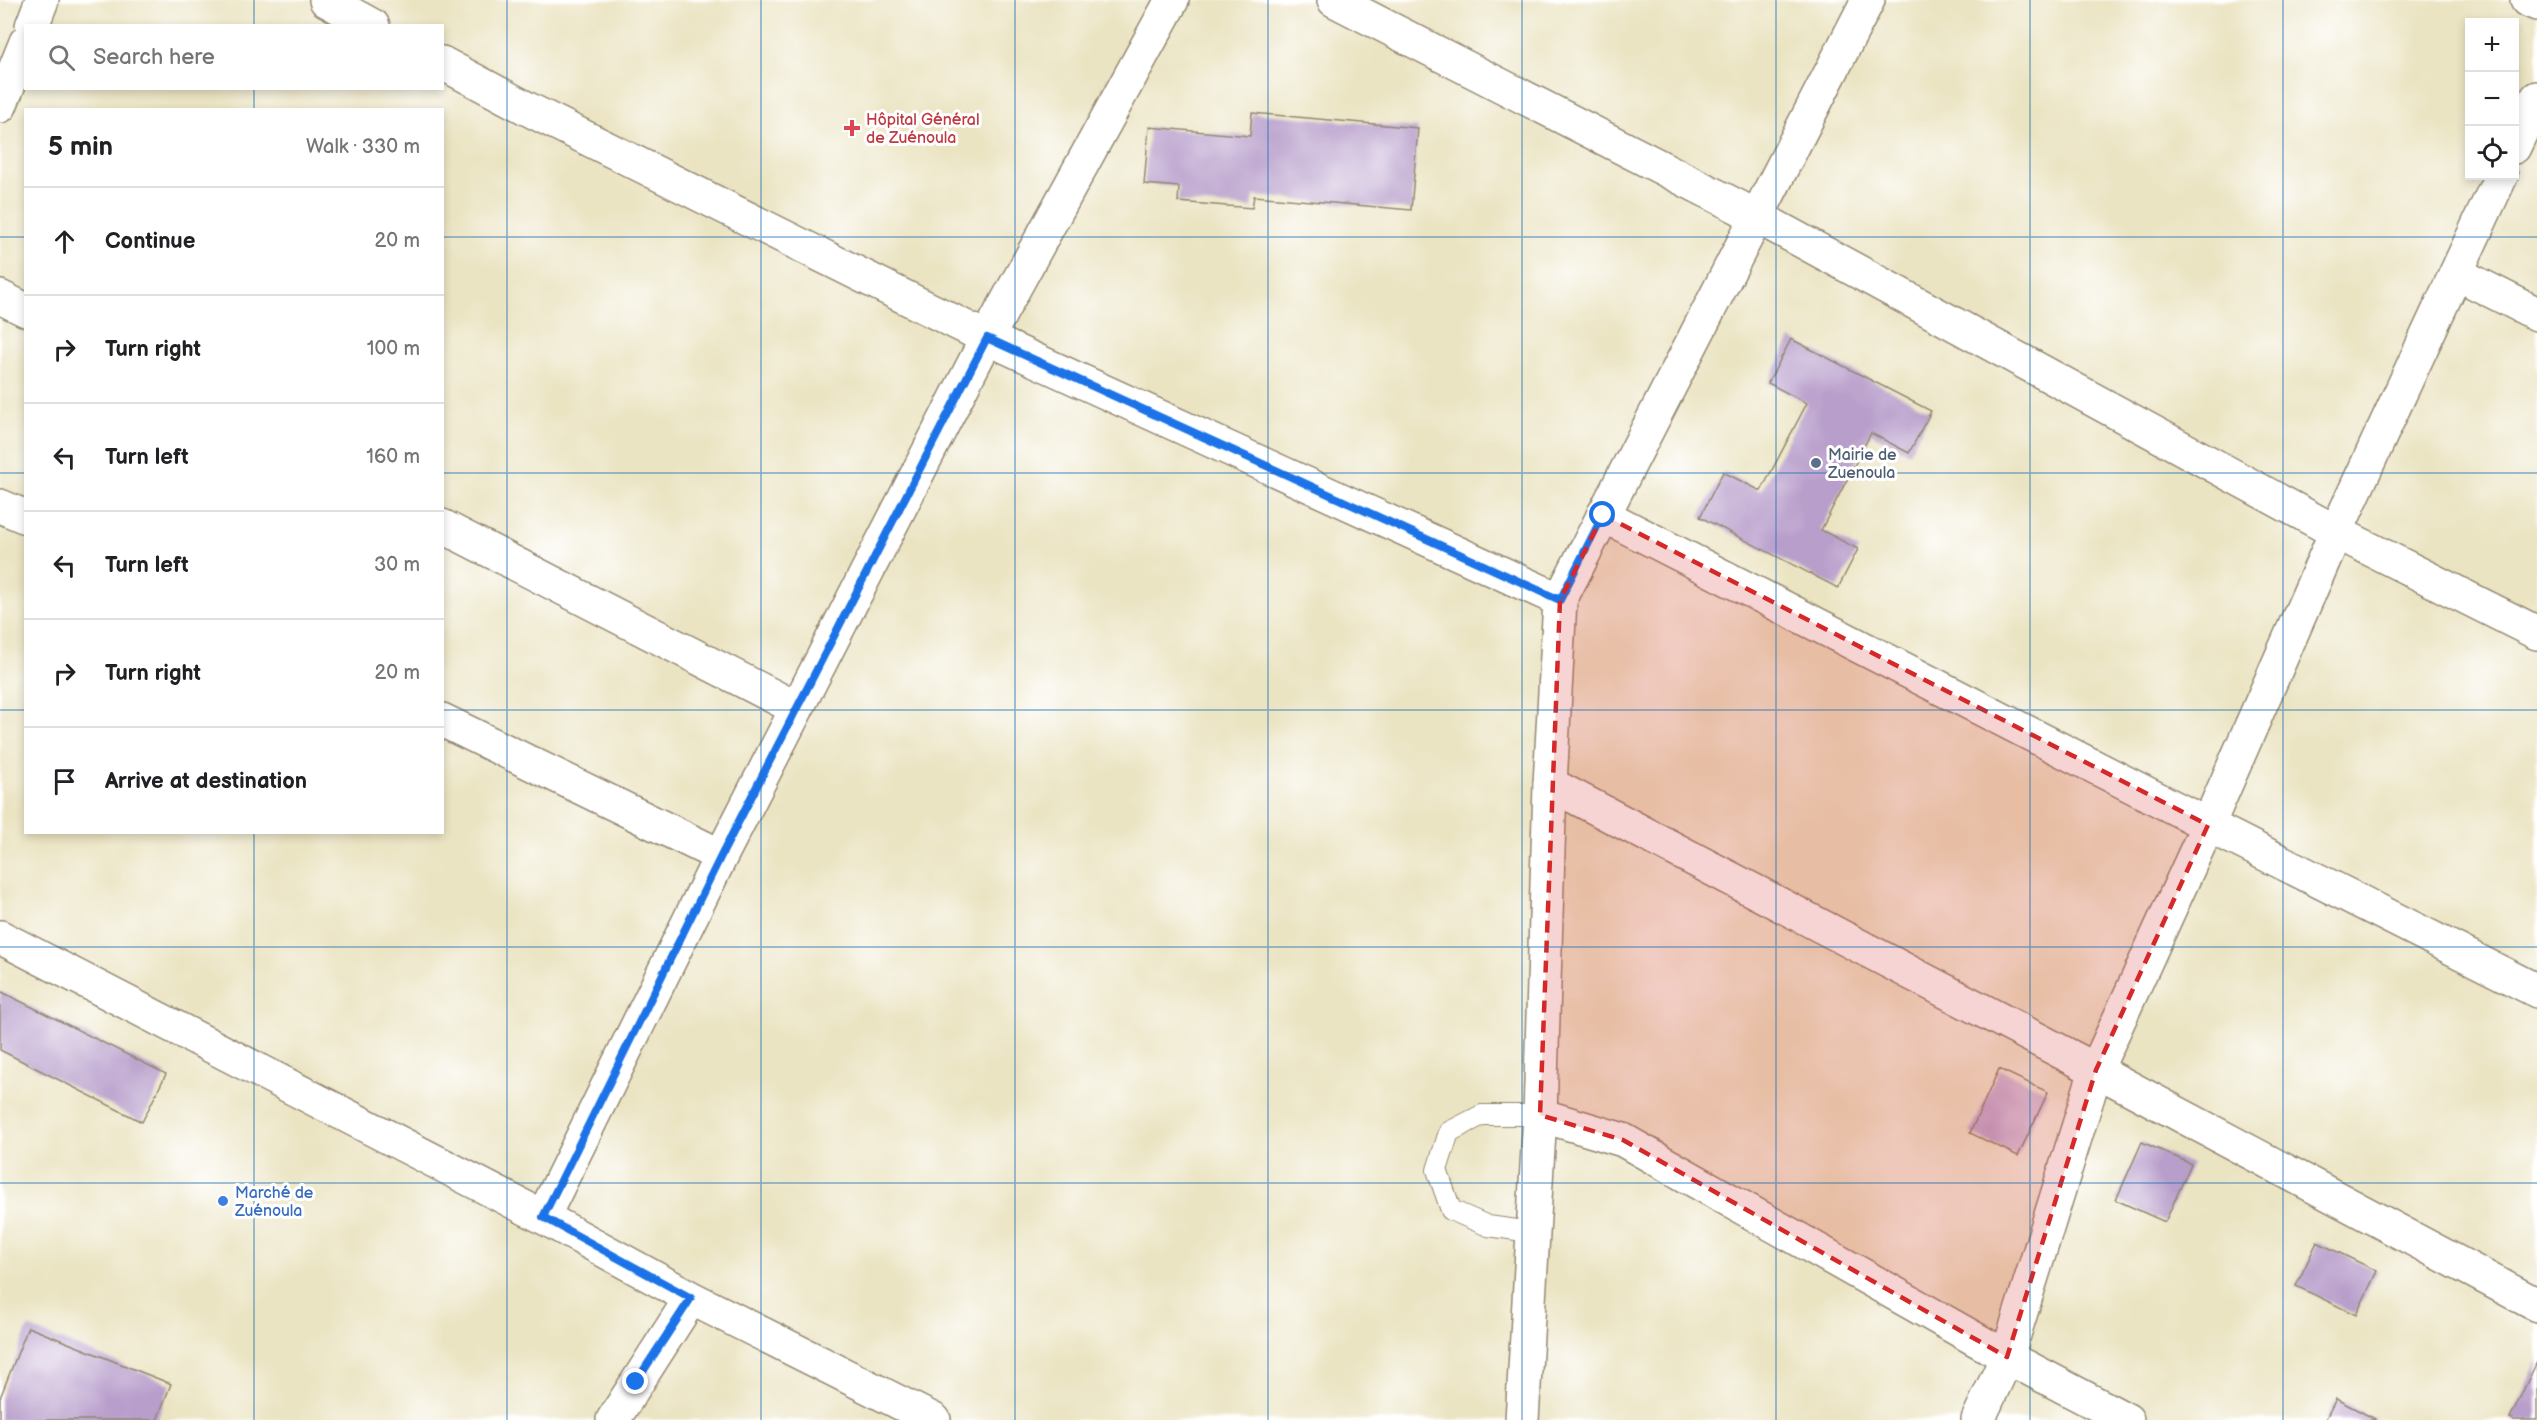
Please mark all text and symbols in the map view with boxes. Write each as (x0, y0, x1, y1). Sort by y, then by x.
map controls (2465, 18, 2519, 180)
button: + (2465, 18, 2519, 72)
search box (24, 24, 444, 90)
icon: search (45, 41, 78, 74)
text: Search here (93, 44, 215, 71)
button: − (2465, 72, 2519, 126)
place label: Hôpital Général de Zuénoula (866, 111, 980, 148)
marker: Hôpital Général de Zuénoula (843, 119, 861, 137)
button: locate (2465, 126, 2519, 180)
text: 5 min (48, 132, 113, 163)
text: Walk · 330 m (306, 135, 420, 159)
icon: ahead (48, 225, 81, 258)
text: Continue (105, 228, 195, 255)
text: 20 m (375, 229, 420, 253)
icon: right (48, 333, 81, 366)
text: Turn right (105, 336, 201, 363)
text: 100 m (367, 337, 420, 361)
icon: left (48, 441, 81, 474)
text: Turn left (105, 444, 189, 471)
text: 160 m (366, 445, 420, 469)
place label: Mairie de Zuenoula (1827, 446, 1897, 483)
marker: Mairie de Zuenoula (1809, 456, 1823, 470)
route start (1589, 501, 1615, 527)
icon: left (48, 549, 81, 582)
text: Turn left (105, 552, 189, 579)
text: 30 m (374, 553, 420, 577)
icon: right (48, 657, 81, 690)
text: Turn right (105, 660, 201, 687)
text: 20 m (375, 661, 420, 685)
icon: arrive (48, 765, 81, 798)
text: Arrive at destination (105, 768, 307, 795)
place label: Marché de Zuénoula (234, 1184, 314, 1221)
marker: Marché de Zuénoula (216, 1194, 230, 1208)
route end (622, 1368, 648, 1394)

